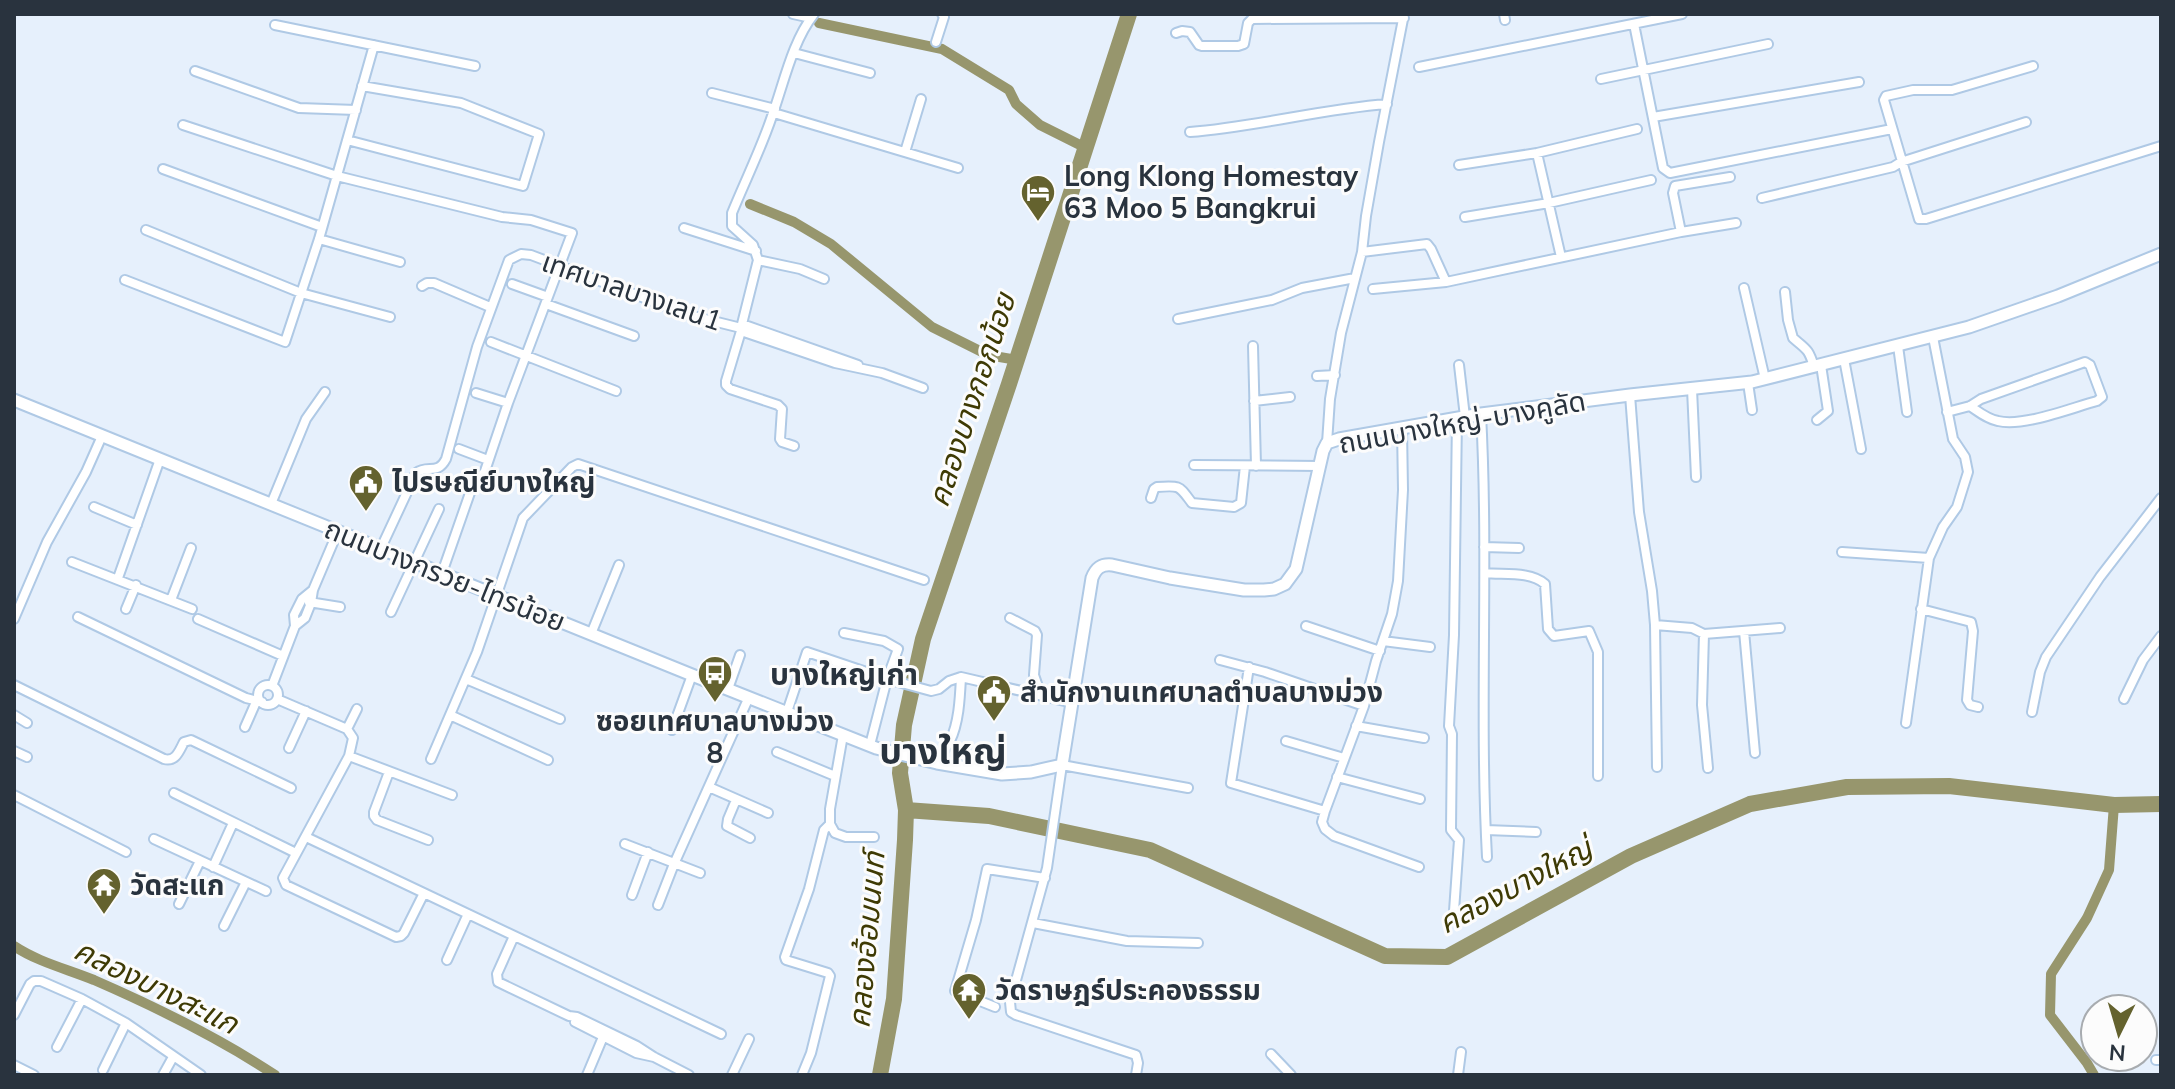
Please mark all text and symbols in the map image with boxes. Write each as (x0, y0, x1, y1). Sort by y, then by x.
place label: Long Klong Homestay 63 Moo 5 Bangkrui (1064, 158, 1359, 225)
hotel icon: Long Klong Homestay 63 Moo 5 Bangkrui (1019, 173, 1057, 223)
street label: เทศบาลบางเลน1 (537, 243, 727, 338)
water label: คลองบางกอกน้อย (919, 286, 1024, 511)
street label: ถนนบางใหญ่-บางคูลัด (1336, 383, 1588, 461)
public building icon: ไปรษณีย์บางใหญ่ (347, 463, 385, 513)
place label: ไปรษณีย์บางใหญ่ (392, 464, 595, 499)
street label: ถนนบางกรวย-ไทรน้อย (320, 510, 571, 639)
bus stop icon: ซอยเทศบาลบางม่วง 8 (696, 654, 734, 704)
district label: บางใหญ่เก่า (770, 655, 918, 693)
public building icon: สํานักงานเทศบาลตําบลบางม่วง (975, 673, 1013, 723)
place label: สํานักงานเทศบาลตําบลบางม่วง (1020, 674, 1383, 709)
place label: ซอยเทศบาลบางม่วง 8 (596, 703, 834, 770)
district label: บางใหญ่ (879, 728, 1007, 773)
water label: คลองบางใหญ่ (1431, 827, 1602, 942)
water label: คลองอ้อมนนท์ (839, 845, 893, 1030)
temple icon: วัดสะแก (85, 866, 123, 916)
place label: วัดสะแก (130, 867, 224, 902)
water label: คลองบางสะแก (68, 930, 245, 1043)
temple icon: วัดราษฎร์ประคองธรรม (950, 971, 988, 1021)
place label: วัดราษฎร์ประคองธรรม (995, 972, 1261, 1007)
north arrow (2079, 993, 2159, 1073)
text: N (2108, 1038, 2127, 1068)

